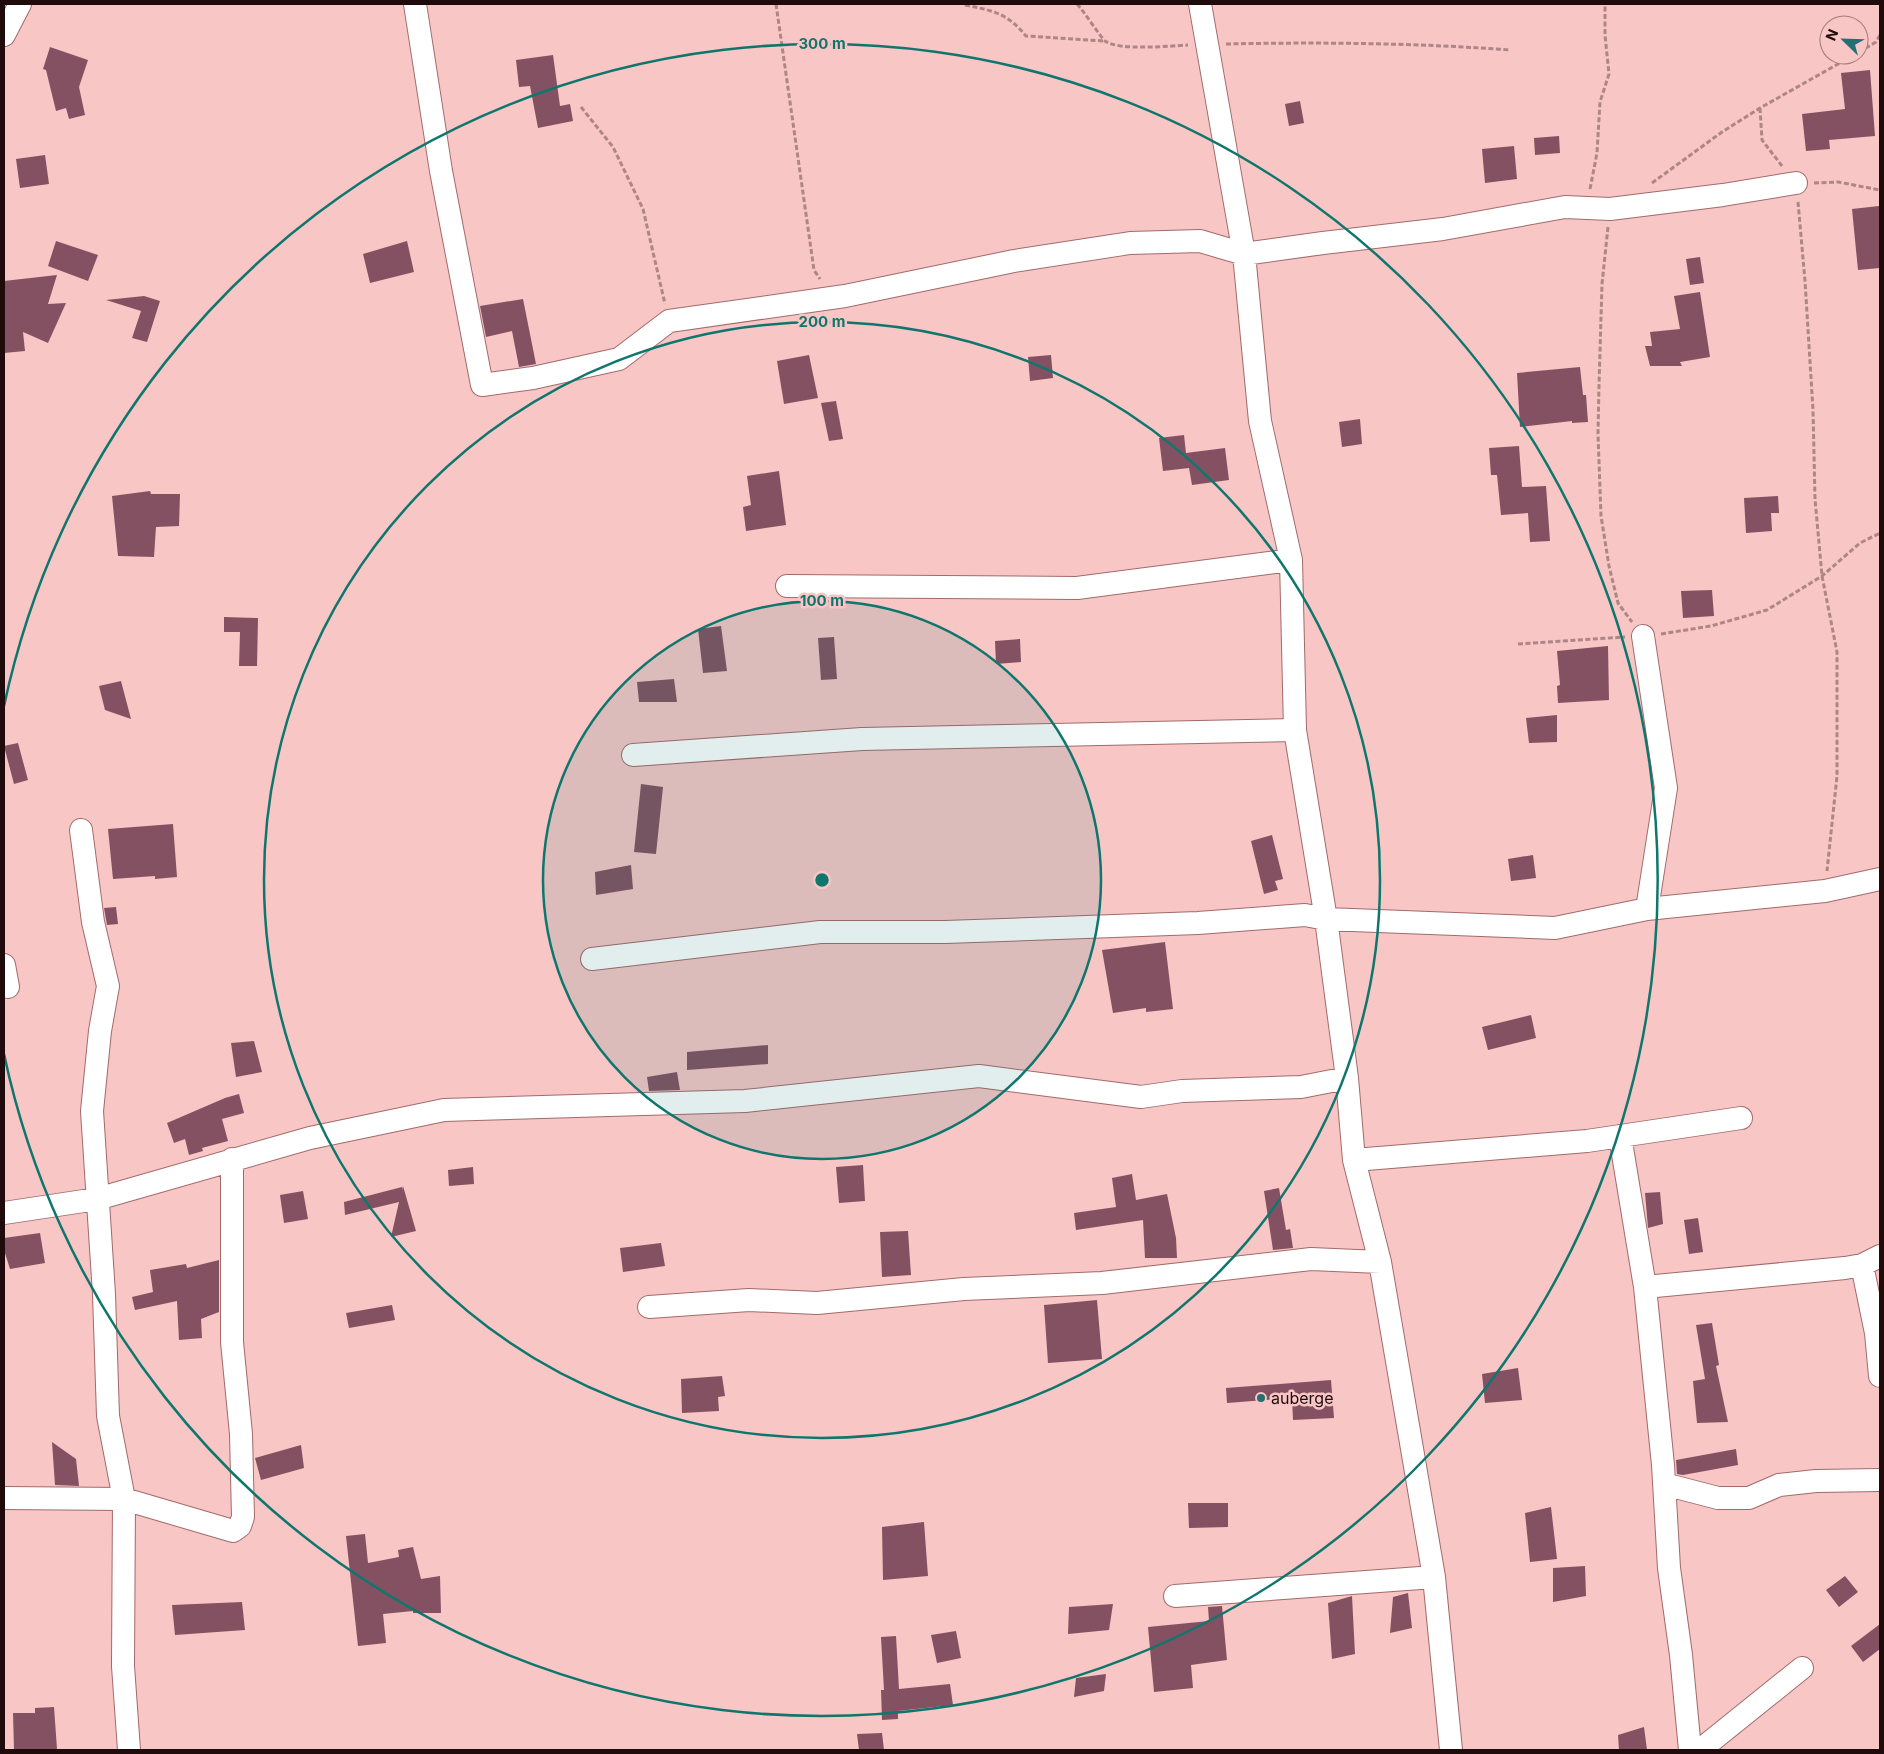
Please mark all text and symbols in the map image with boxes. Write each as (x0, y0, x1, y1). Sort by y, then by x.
north arrow (1819, 15, 1869, 65)
text: N (1822, 26, 1841, 43)
text: 300 m (798, 34, 846, 53)
text: 200 m (799, 312, 845, 331)
text: 100 m (800, 591, 844, 610)
centre of rings (813, 871, 831, 889)
place label: auberge (1271, 1388, 1333, 1408)
marker: auberge (1255, 1392, 1267, 1404)

